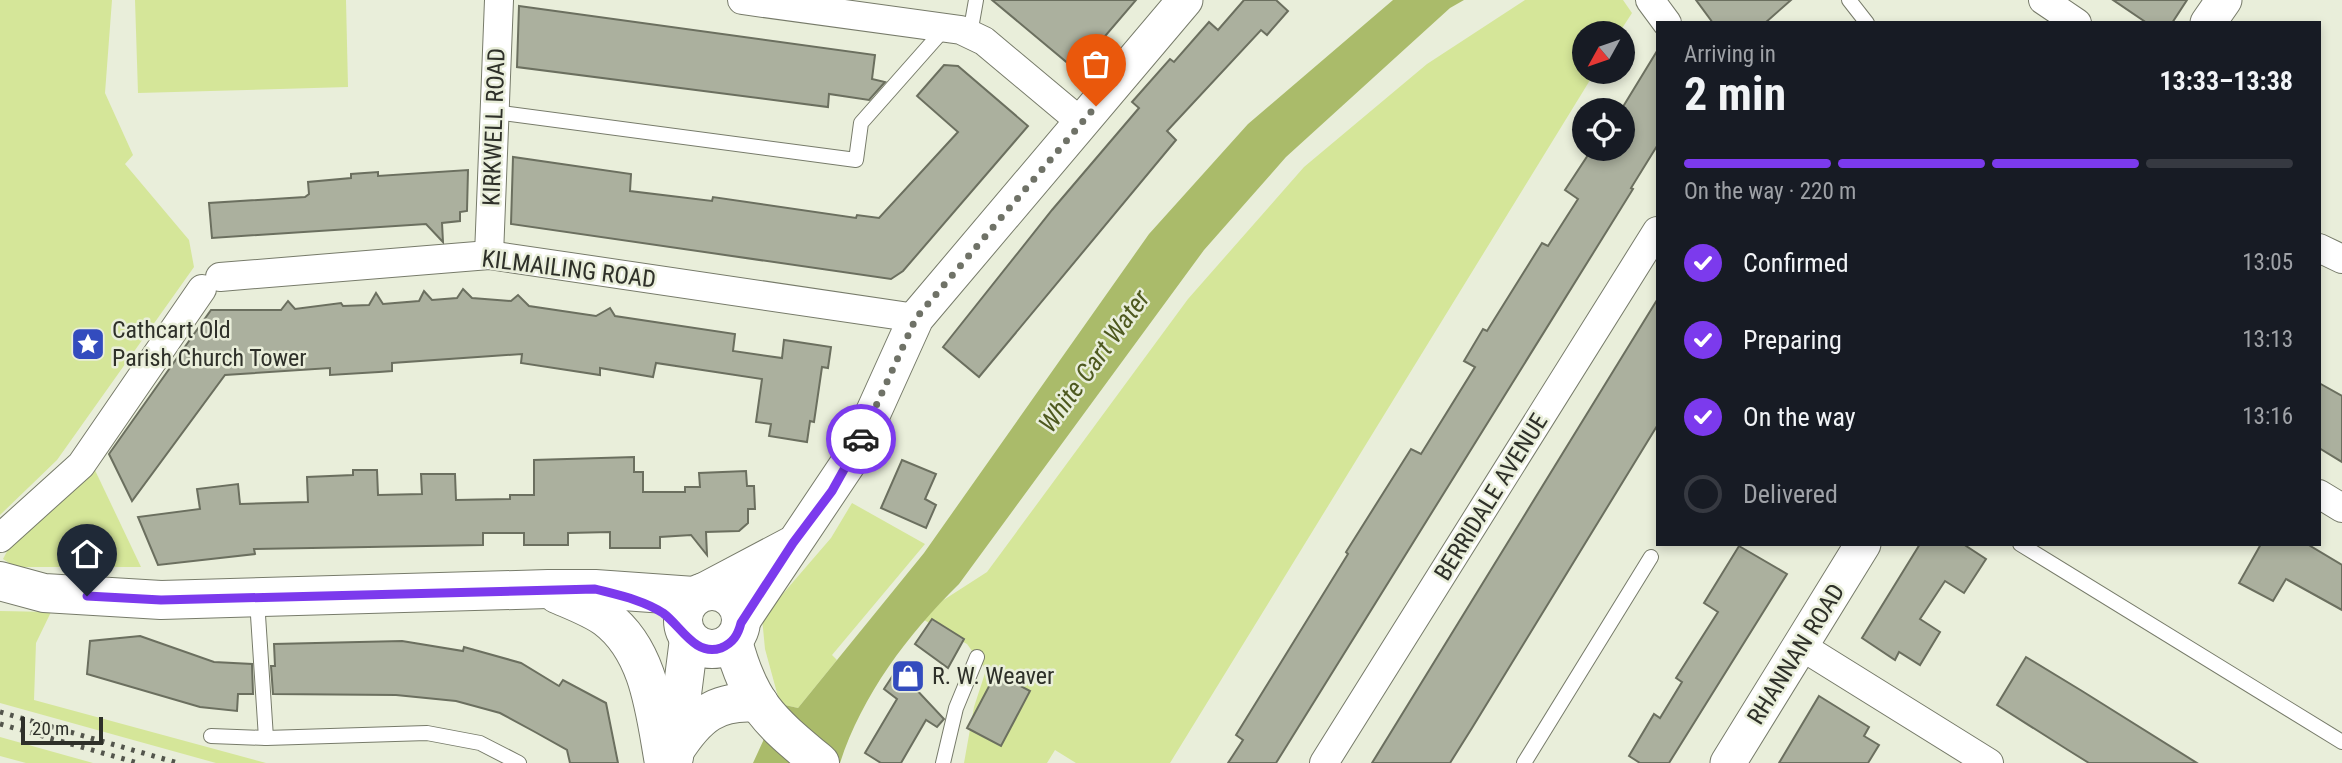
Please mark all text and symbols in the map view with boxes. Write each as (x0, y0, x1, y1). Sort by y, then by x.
north arrow (1572, 21, 1634, 84)
map controls (1572, 21, 1635, 161)
pin (1066, 34, 1126, 106)
text: Arriving in (1684, 41, 1776, 68)
icon: bag (1077, 45, 1115, 83)
street label: KIRKWELL ROAD (477, 48, 511, 206)
text: 13:33–13:38 (2159, 66, 2293, 96)
text: 2 min (1684, 67, 1786, 121)
button: locate (1572, 98, 1635, 161)
text: On the way · 220 m (1684, 178, 1856, 205)
street label: KILMAILING ROAD (480, 244, 658, 294)
icon: check (1684, 244, 1722, 282)
text: Confirmed (1743, 248, 1849, 278)
text: 13:05 (2242, 249, 2293, 276)
water label: White Cart Water (1032, 283, 1156, 438)
place label: Cathcart Old Parish Church Tower (112, 316, 307, 372)
icon: check (1684, 321, 1722, 359)
place icon: Cathcart Old Parish Church Tower (69, 325, 107, 363)
text: Preparing (1743, 325, 1842, 355)
text: 13:13 (2242, 326, 2293, 353)
icon: check (1684, 398, 1722, 436)
text: On the way (1743, 402, 1856, 432)
text: 13:16 (2242, 403, 2293, 430)
courier (826, 404, 896, 474)
street label: BERRIDALE AVENUE (1428, 408, 1554, 585)
icon: car (842, 420, 880, 458)
text: Delivered (1743, 479, 1838, 509)
pin (57, 524, 117, 596)
icon: home (68, 535, 106, 573)
street label: RHANNAN ROAD (1742, 579, 1850, 729)
shop icon: R. W. Weaver (889, 657, 927, 695)
place label: R. W. Weaver (932, 662, 1054, 690)
scale bar (21, 714, 103, 746)
text: 20 m (32, 717, 69, 740)

